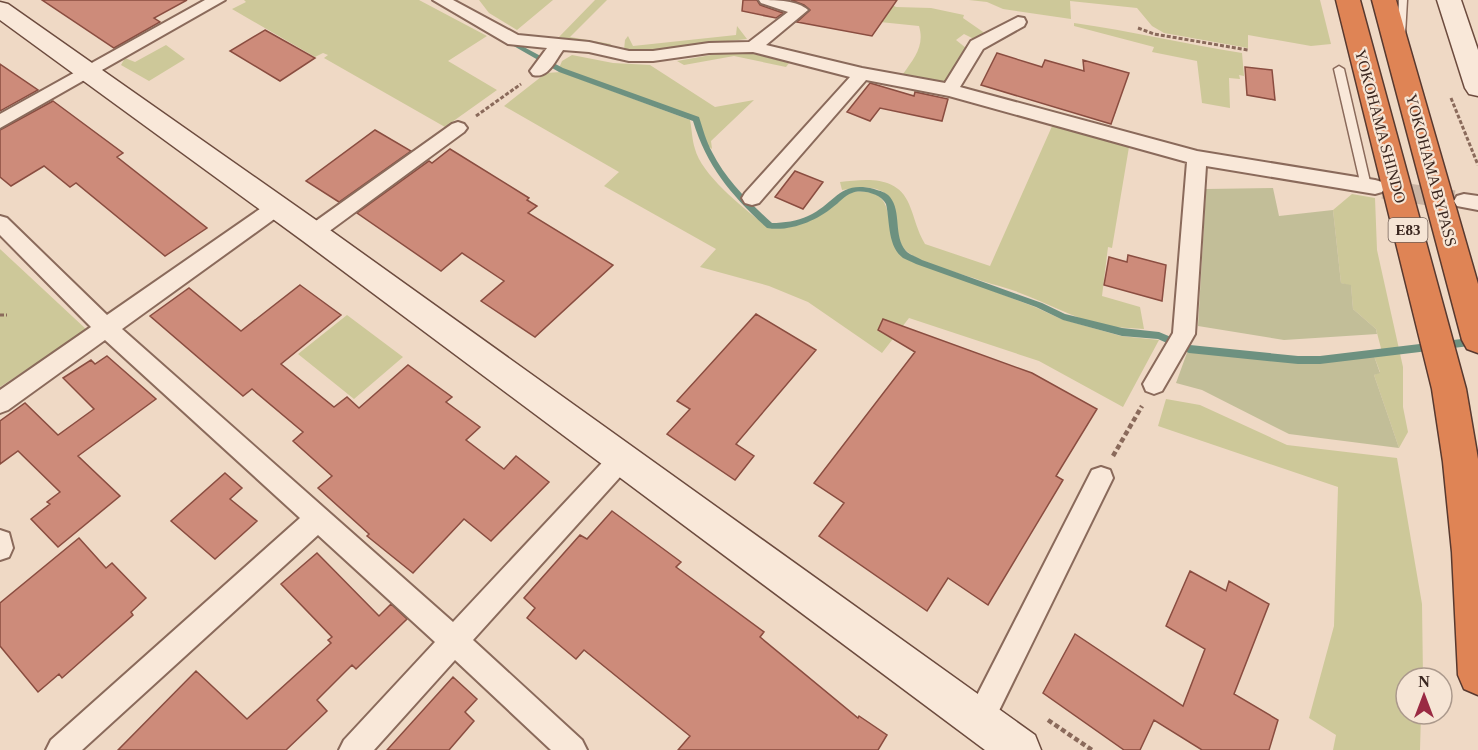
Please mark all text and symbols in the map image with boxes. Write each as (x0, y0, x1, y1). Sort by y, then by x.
street label: YOKOHAMA SHINDO (1352, 47, 1409, 205)
street label: YOKOHAMA BYPASS (1403, 92, 1460, 248)
road number: E83 (1388, 218, 1428, 242)
north arrow (1394, 666, 1454, 726)
text: N (1418, 673, 1430, 690)

